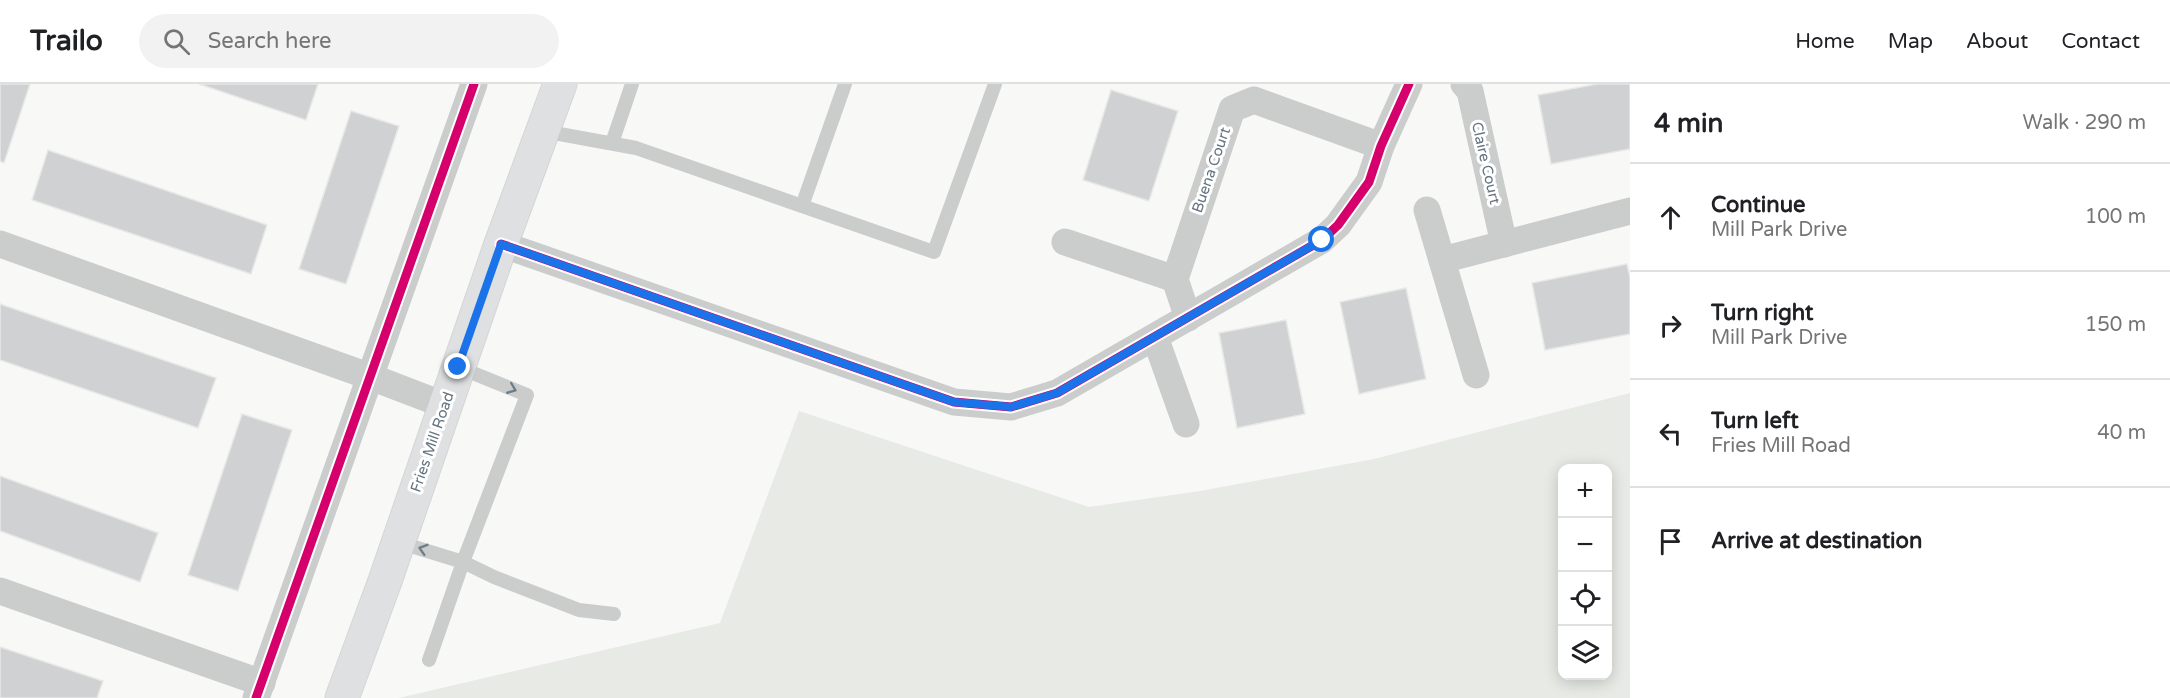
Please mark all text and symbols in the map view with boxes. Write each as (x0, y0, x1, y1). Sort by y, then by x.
search box (139, 14, 559, 68)
text: Trailo (30, 24, 103, 58)
icon: search (160, 25, 193, 58)
text: Search here (208, 28, 332, 54)
text: Home (1795, 29, 1855, 54)
text: Map (1888, 29, 1933, 54)
text: About (1966, 29, 2028, 54)
text: Contact (2061, 29, 2140, 54)
text: 4 min (1654, 108, 1723, 139)
text: Walk · 290 m (2023, 111, 2146, 135)
street label: Claire Court (1468, 120, 1504, 206)
street label: Buena Court (1188, 125, 1234, 215)
text: Continue (1711, 192, 1806, 218)
icon: ahead (1654, 201, 1687, 234)
text: 100 m (2085, 205, 2146, 229)
text: Mill Park Drive (1711, 218, 1847, 242)
route start (1308, 226, 1334, 252)
text: Turn right (1711, 300, 1813, 326)
icon: right (1654, 309, 1687, 342)
text: 150 m (2085, 313, 2146, 337)
text: Mill Park Drive (1711, 326, 1847, 350)
route end (444, 353, 470, 379)
one-way arrow (506, 382, 517, 394)
street label: Fries Mill Road (406, 389, 458, 495)
text: Turn left (1711, 408, 1799, 434)
icon: left (1654, 417, 1687, 450)
text: 40 m (2097, 421, 2146, 445)
text: Fries Mill Road (1711, 434, 1851, 458)
map controls (1558, 464, 1612, 680)
button: + (1558, 464, 1612, 518)
button: − (1558, 518, 1612, 572)
icon: arrive (1654, 525, 1687, 558)
text: Arrive at destination (1711, 528, 1922, 554)
one-way arrow (418, 544, 429, 556)
button: locate (1558, 572, 1612, 626)
button: layers (1558, 626, 1612, 680)

